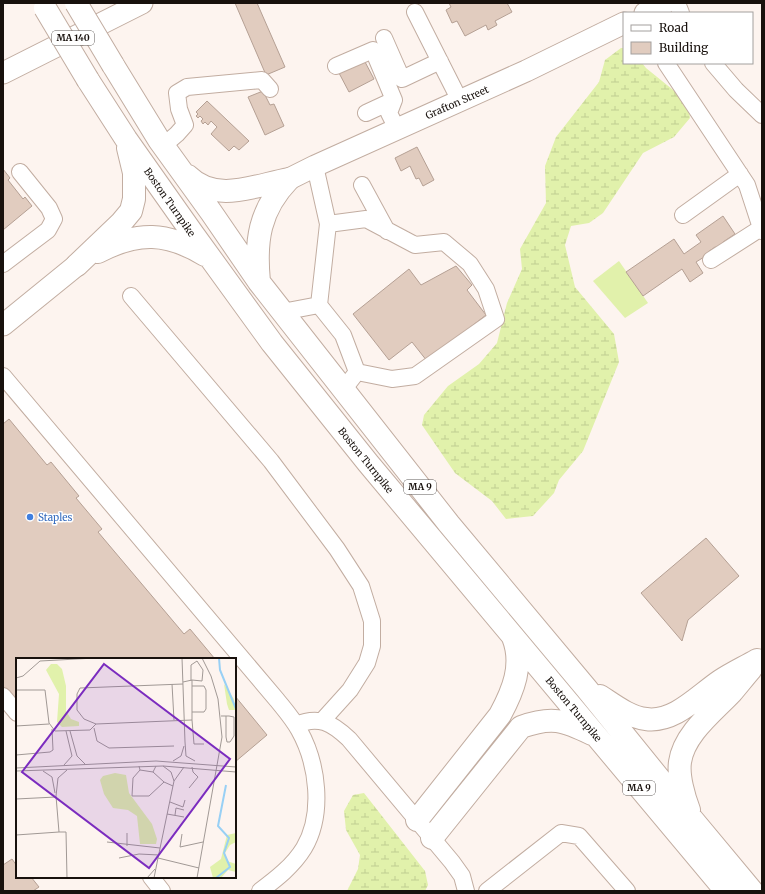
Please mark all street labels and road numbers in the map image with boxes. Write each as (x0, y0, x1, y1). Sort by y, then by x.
road number: MA 140 (52, 31, 94, 45)
street label: Grafton Street (424, 83, 491, 122)
street label: Boston Turnpike (141, 165, 198, 239)
street label: Boston Turnpike (335, 425, 396, 496)
road number: MA 9 (404, 480, 436, 494)
street label: Boston Turnpike (543, 674, 605, 745)
road number: MA 9 (623, 781, 655, 795)

